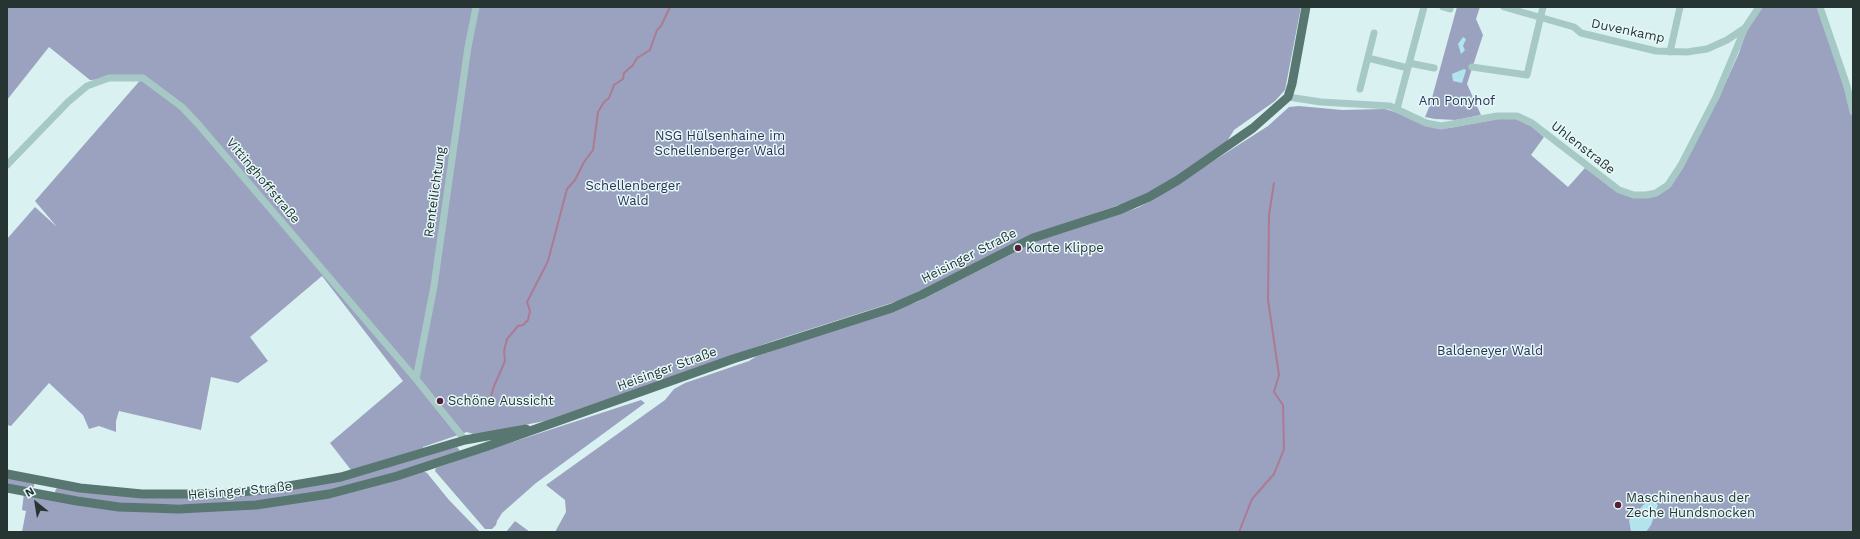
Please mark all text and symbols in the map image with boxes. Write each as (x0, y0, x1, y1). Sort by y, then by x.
street label: Duvenkamp (1590, 16, 1666, 46)
park label: Am Ponyhof (1419, 93, 1495, 109)
street label: Uhlenstraße (1548, 118, 1618, 178)
park label: NSG Hülsenhaine im Schellenberger Wald (655, 128, 785, 159)
street label: Vittinghoffstraße (223, 135, 303, 227)
street label: Renteilichtung (421, 146, 449, 238)
park label: Schellenberger Wald (585, 178, 681, 209)
street label: Heisinger Straße (919, 225, 1019, 287)
place label: Korte Klippe (1026, 240, 1104, 256)
marker: Korte Klippe (1013, 243, 1023, 253)
park label: Baldeneyer Wald (1437, 343, 1543, 359)
street label: Heisinger Straße (615, 344, 719, 394)
place label: Schöne Aussicht (448, 393, 554, 409)
marker: Schöne Aussicht (435, 396, 445, 406)
street label: Heisinger Straße (187, 479, 293, 503)
north arrow (16, 483, 56, 523)
text: N (23, 485, 37, 500)
place label: Maschinenhaus der Zeche Hundsnocken (1626, 490, 1755, 521)
marker: Maschinenhaus der Zeche Hundsnocken (1613, 500, 1623, 510)

